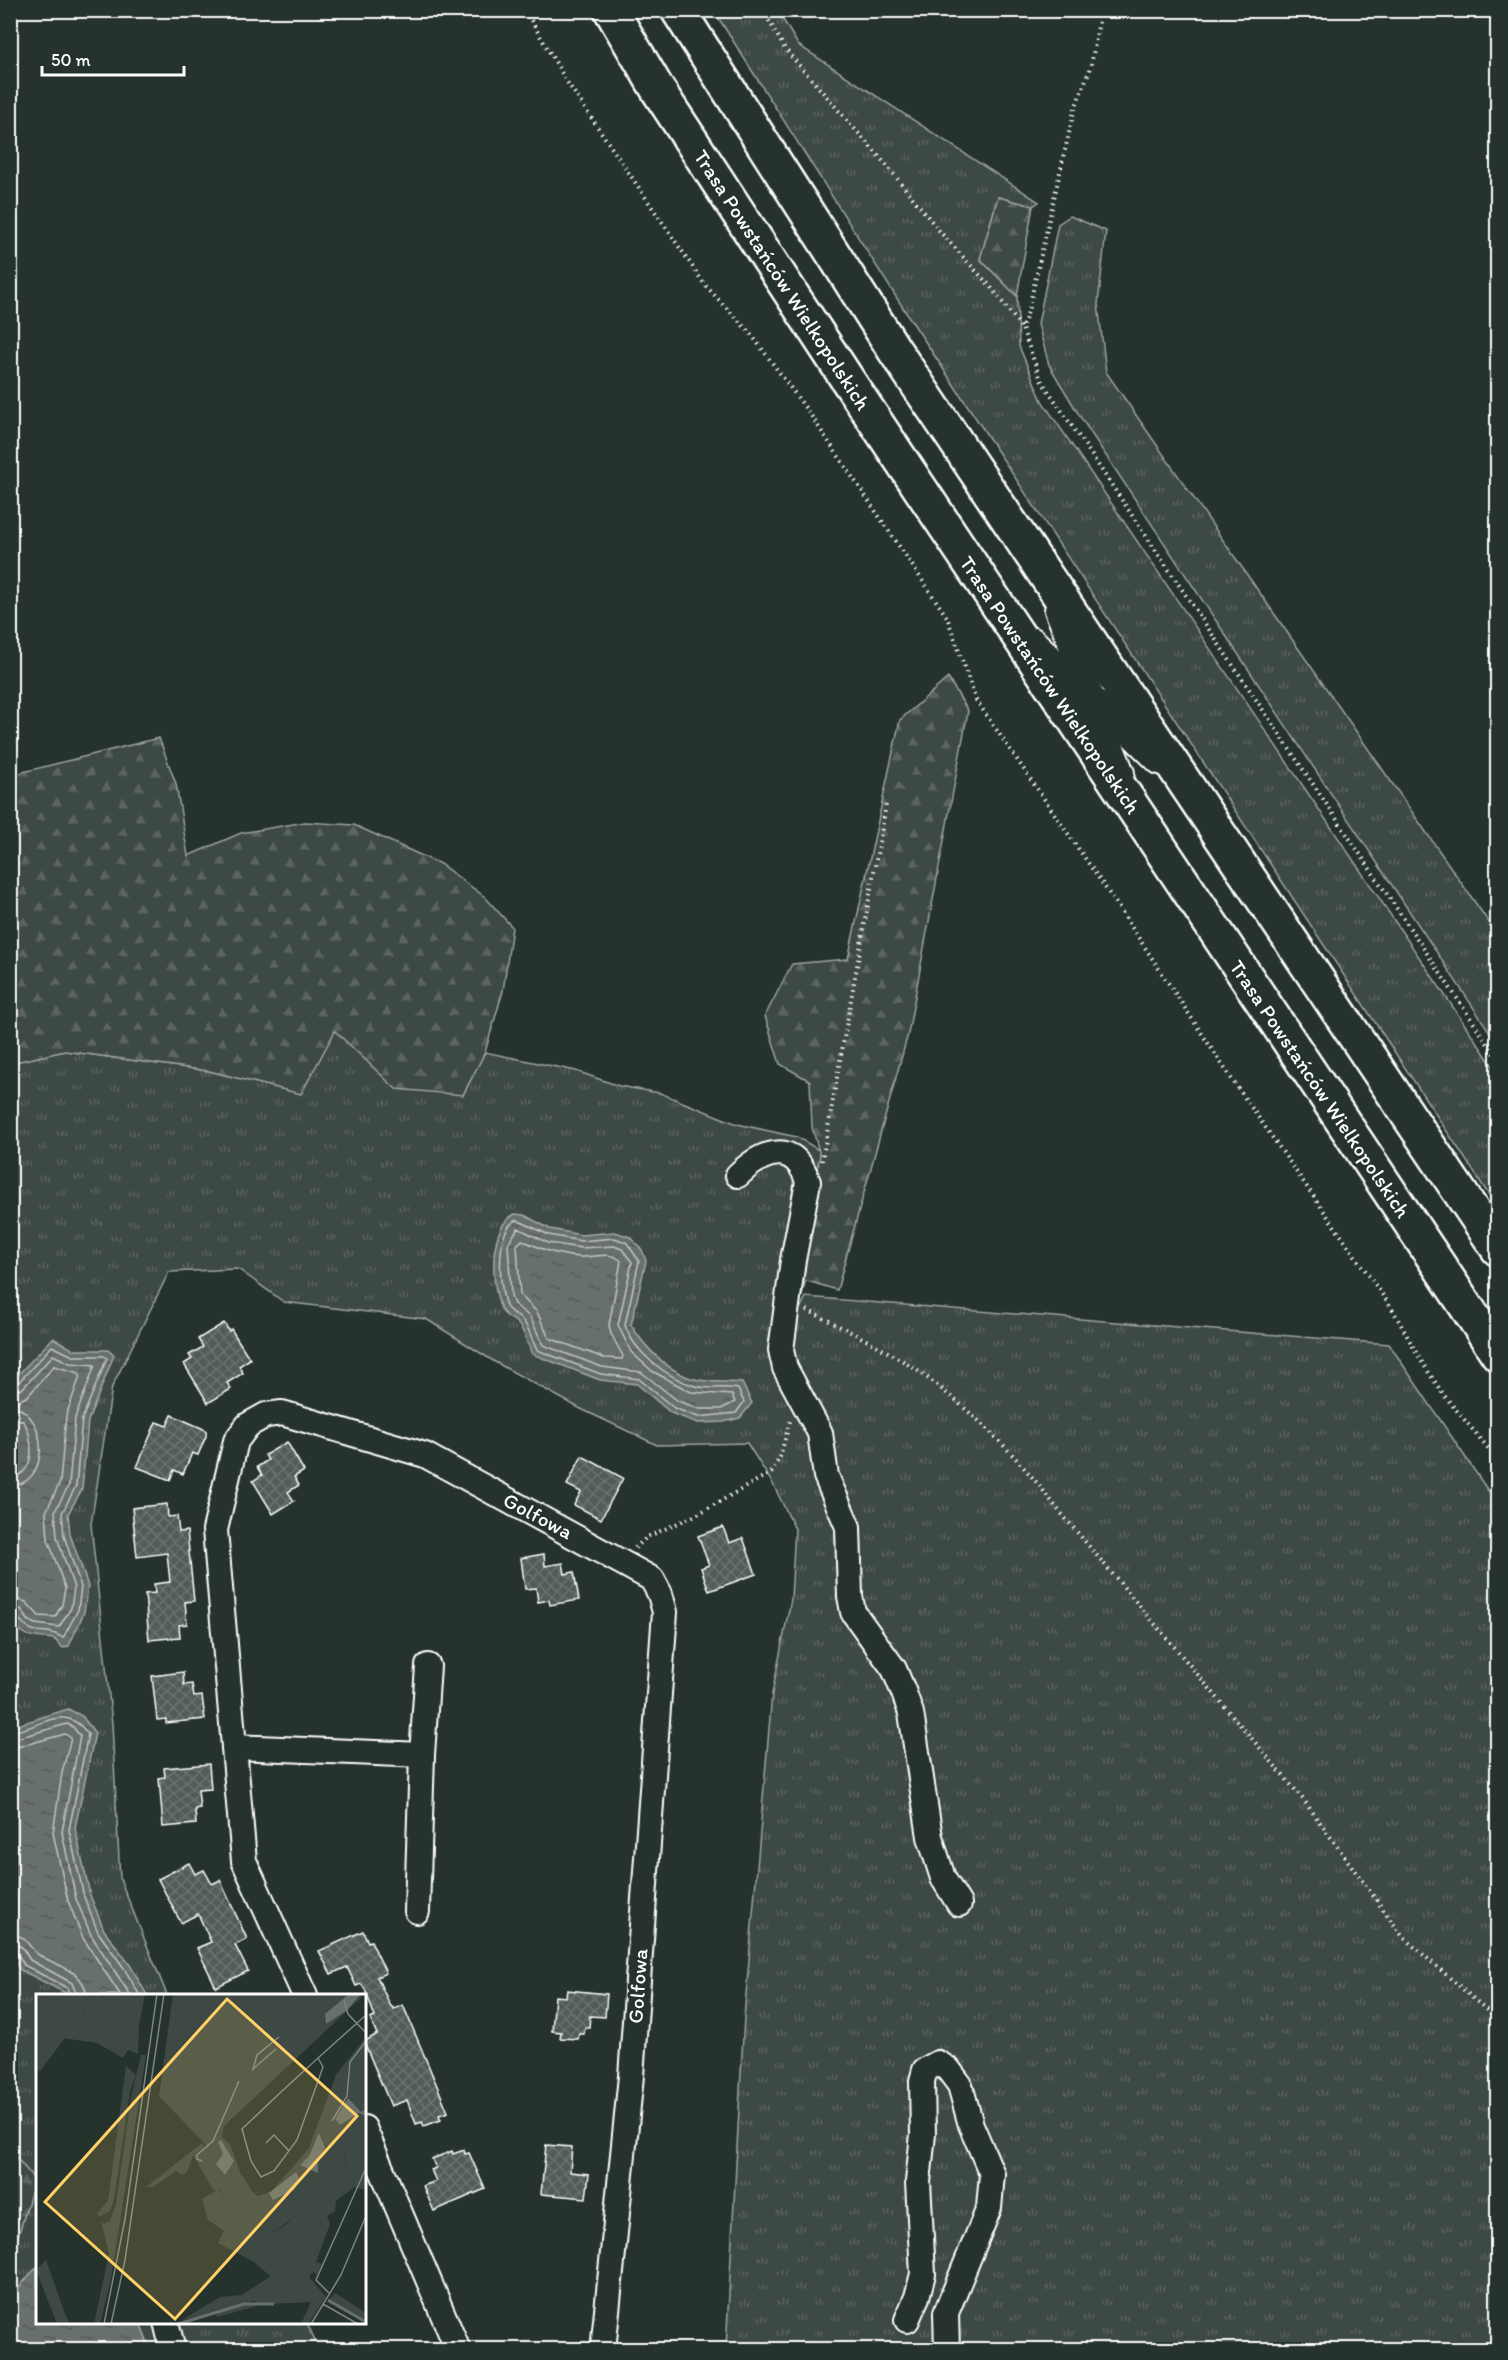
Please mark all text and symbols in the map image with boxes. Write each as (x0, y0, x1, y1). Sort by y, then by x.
scale bar (42, 39, 184, 77)
text: 50 m (51, 49, 91, 71)
street label: Trasa Powstańców Wielkopolskich (689, 145, 876, 415)
street label: Trasa Powstańców Wielkopolskich (955, 551, 1146, 818)
street label: Trasa Powstańców Wielkopolskich (1225, 955, 1416, 1222)
street label: Golfowa (499, 1487, 577, 1544)
street label: Golfowa (622, 1948, 653, 2024)
inset map (36, 1994, 366, 2324)

